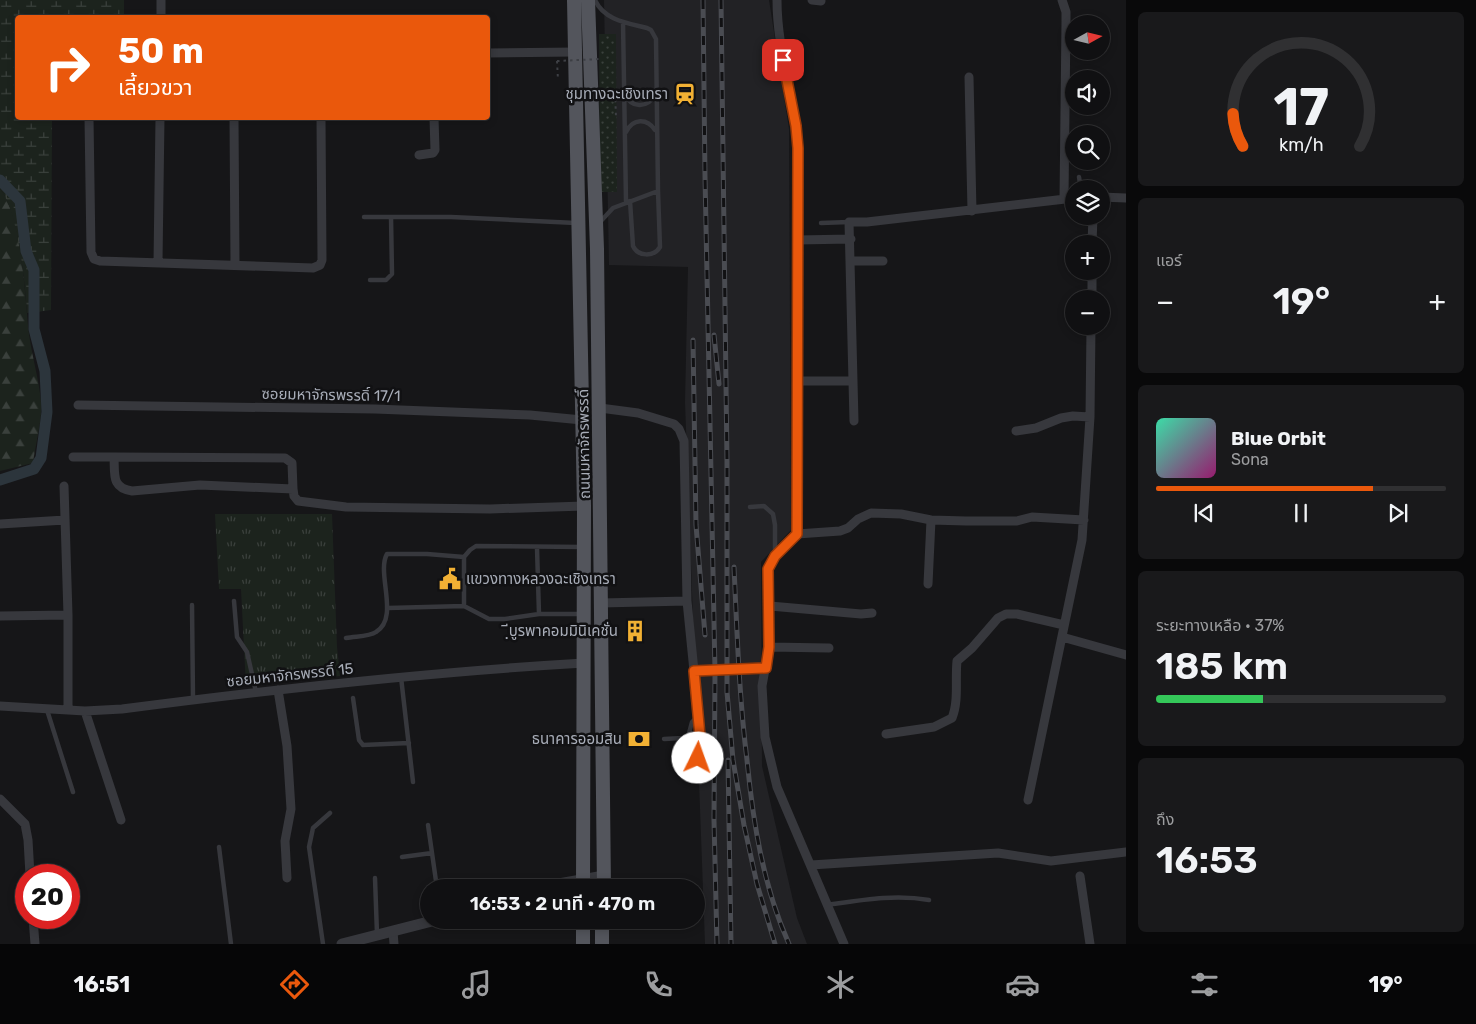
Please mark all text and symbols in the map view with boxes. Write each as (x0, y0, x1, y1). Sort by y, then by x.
north arrow (1065, 15, 1110, 60)
map controls (1065, 15, 1110, 335)
text: 50 m (118, 30, 204, 72)
icon: right (35, 35, 100, 100)
pin (762, 39, 804, 81)
icon: arrive (769, 46, 797, 74)
button: sound (1065, 70, 1110, 115)
text: เลี้ยวขวา (118, 74, 193, 101)
text: 17 (1273, 76, 1329, 138)
station icon: ชุมทางฉะเชิงเทรา (672, 81, 698, 107)
place label: ชุมทางฉะเชิงเทรา (566, 85, 668, 103)
button: search (1065, 125, 1110, 170)
text: km/h (1279, 134, 1323, 155)
button: layers (1065, 180, 1110, 225)
button: + (1065, 235, 1110, 280)
text: แอร์ (1156, 251, 1182, 270)
text: 19° (1273, 278, 1330, 324)
text: − (1156, 285, 1174, 318)
text: + (1429, 285, 1446, 318)
button: − (1065, 290, 1110, 335)
street label: ซอยมหาจักรพรรดิ์ 17/1 (261, 385, 401, 405)
street label: ถนนมหาจักรพรรดิ์ (574, 389, 594, 499)
text: Blue Orbit (1231, 427, 1326, 450)
text: Sona (1231, 450, 1269, 469)
icon: previous (1190, 499, 1218, 527)
icon: pause (1287, 499, 1315, 527)
icon: next (1384, 499, 1412, 527)
public building icon: แขวงทางหลวงฉะเชิงเทรา (437, 566, 463, 592)
place label: แขวงทางหลวงฉะเชิงเทรา (466, 570, 616, 588)
text: ระยะทางเหลือ · 37% (1156, 616, 1285, 635)
building icon: ฺีบูรพาคอมมินิเคชั่น (622, 618, 648, 644)
place label: ฺีบูรพาคอมมินิเคชั่น (501, 621, 618, 640)
text: 185 km (1156, 643, 1288, 689)
street label: ซอยมหาจักรพรรดิ์ 15 (226, 659, 354, 691)
bank icon: ธนาคารออมสิน (626, 726, 652, 752)
place label: ธนาคารออมสิน (532, 730, 622, 748)
position arrow (671, 731, 723, 783)
text: ถึง (1156, 810, 1174, 829)
text: 16:53 (1156, 837, 1258, 883)
speed limit sign: 20 (15, 864, 80, 929)
text: 16:53 · 2 นาที · 470 m (470, 892, 655, 915)
icon: directions (277, 967, 312, 1002)
icon: music (459, 967, 494, 1002)
icon: phone (641, 967, 676, 1002)
icon: climate (823, 967, 858, 1002)
icon: car (1005, 967, 1040, 1002)
icon: filters (1187, 967, 1222, 1002)
text: 16:51 (73, 971, 130, 998)
text: 19° (1368, 971, 1403, 998)

